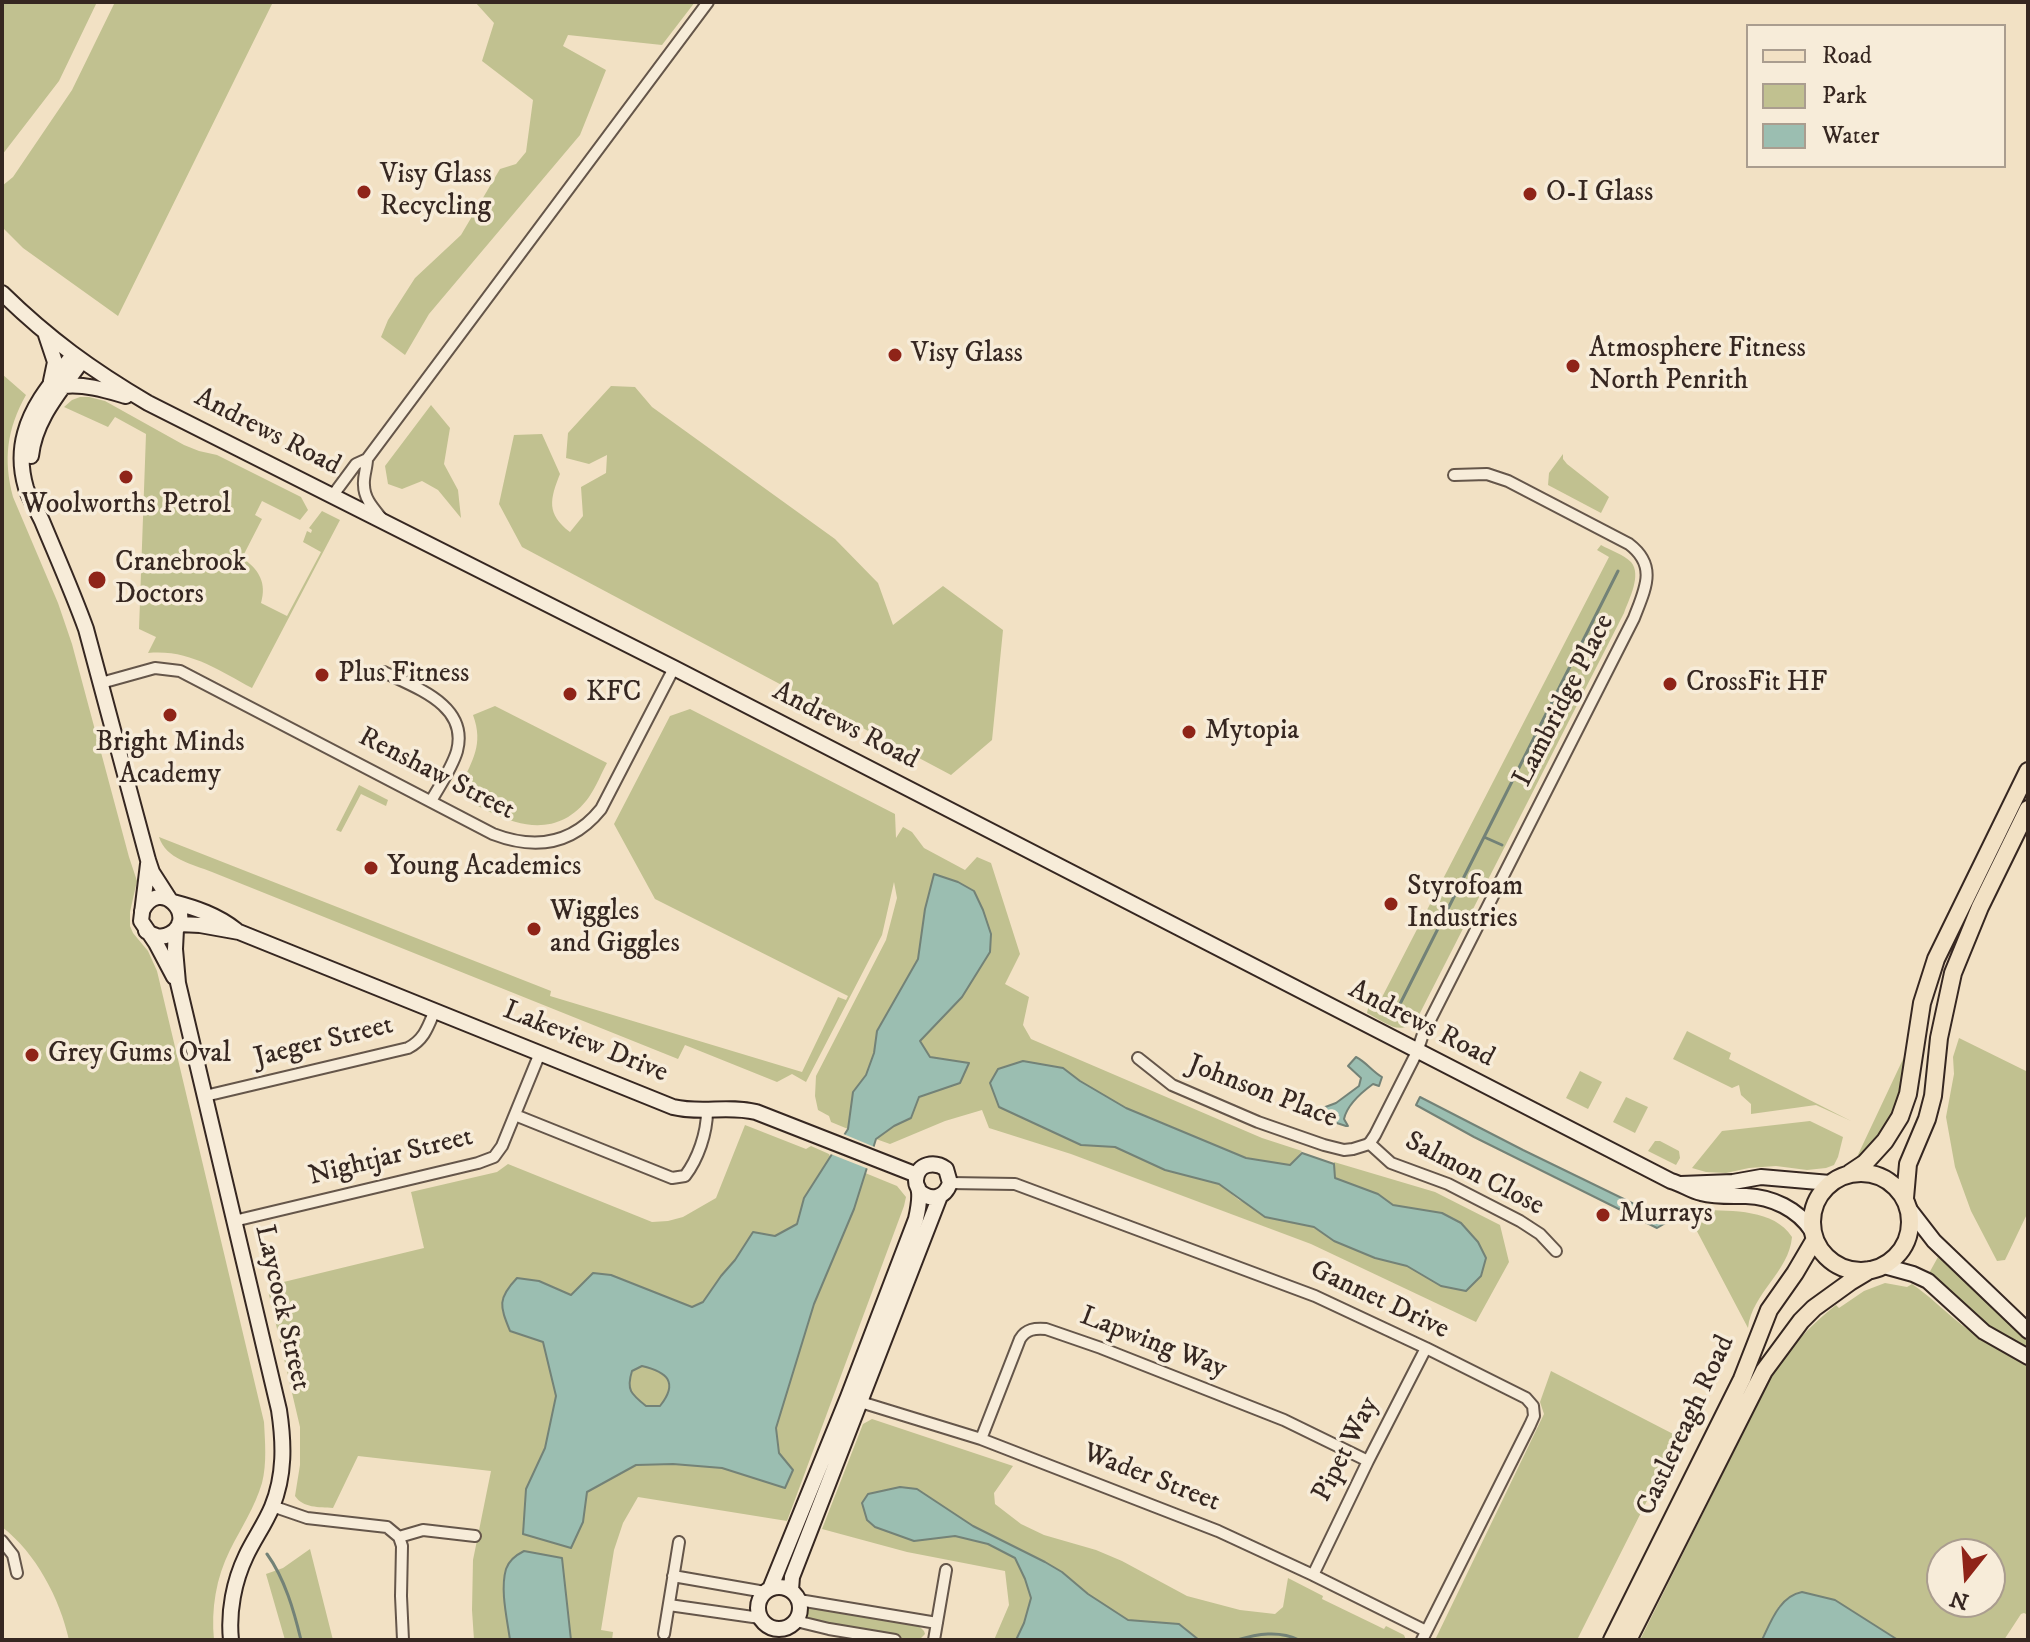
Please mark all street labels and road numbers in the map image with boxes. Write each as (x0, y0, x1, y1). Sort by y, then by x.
street label: Andrews Road (188, 382, 346, 484)
street label: Lambridge Place (1507, 609, 1623, 793)
street label: Andrews Road (766, 676, 924, 778)
street label: Renshaw Street (352, 721, 520, 829)
street label: Andrews Road (1342, 974, 1500, 1076)
street label: Lakeview Drive (498, 995, 672, 1091)
street label: Jaeger Street (251, 1010, 397, 1076)
street label: Johnson Place (1183, 1049, 1341, 1137)
street label: Nightjar Street (305, 1121, 477, 1195)
street label: Salmon Close (1399, 1126, 1549, 1224)
street label: Laycock Street (246, 1222, 316, 1394)
street label: Gannet Drive (1304, 1254, 1454, 1348)
street label: Lapwing Way (1075, 1301, 1231, 1387)
street label: Castlereagh Road (1631, 1331, 1743, 1521)
street label: Pipet Way (1306, 1392, 1388, 1508)
street label: Wader Street (1078, 1437, 1224, 1521)

